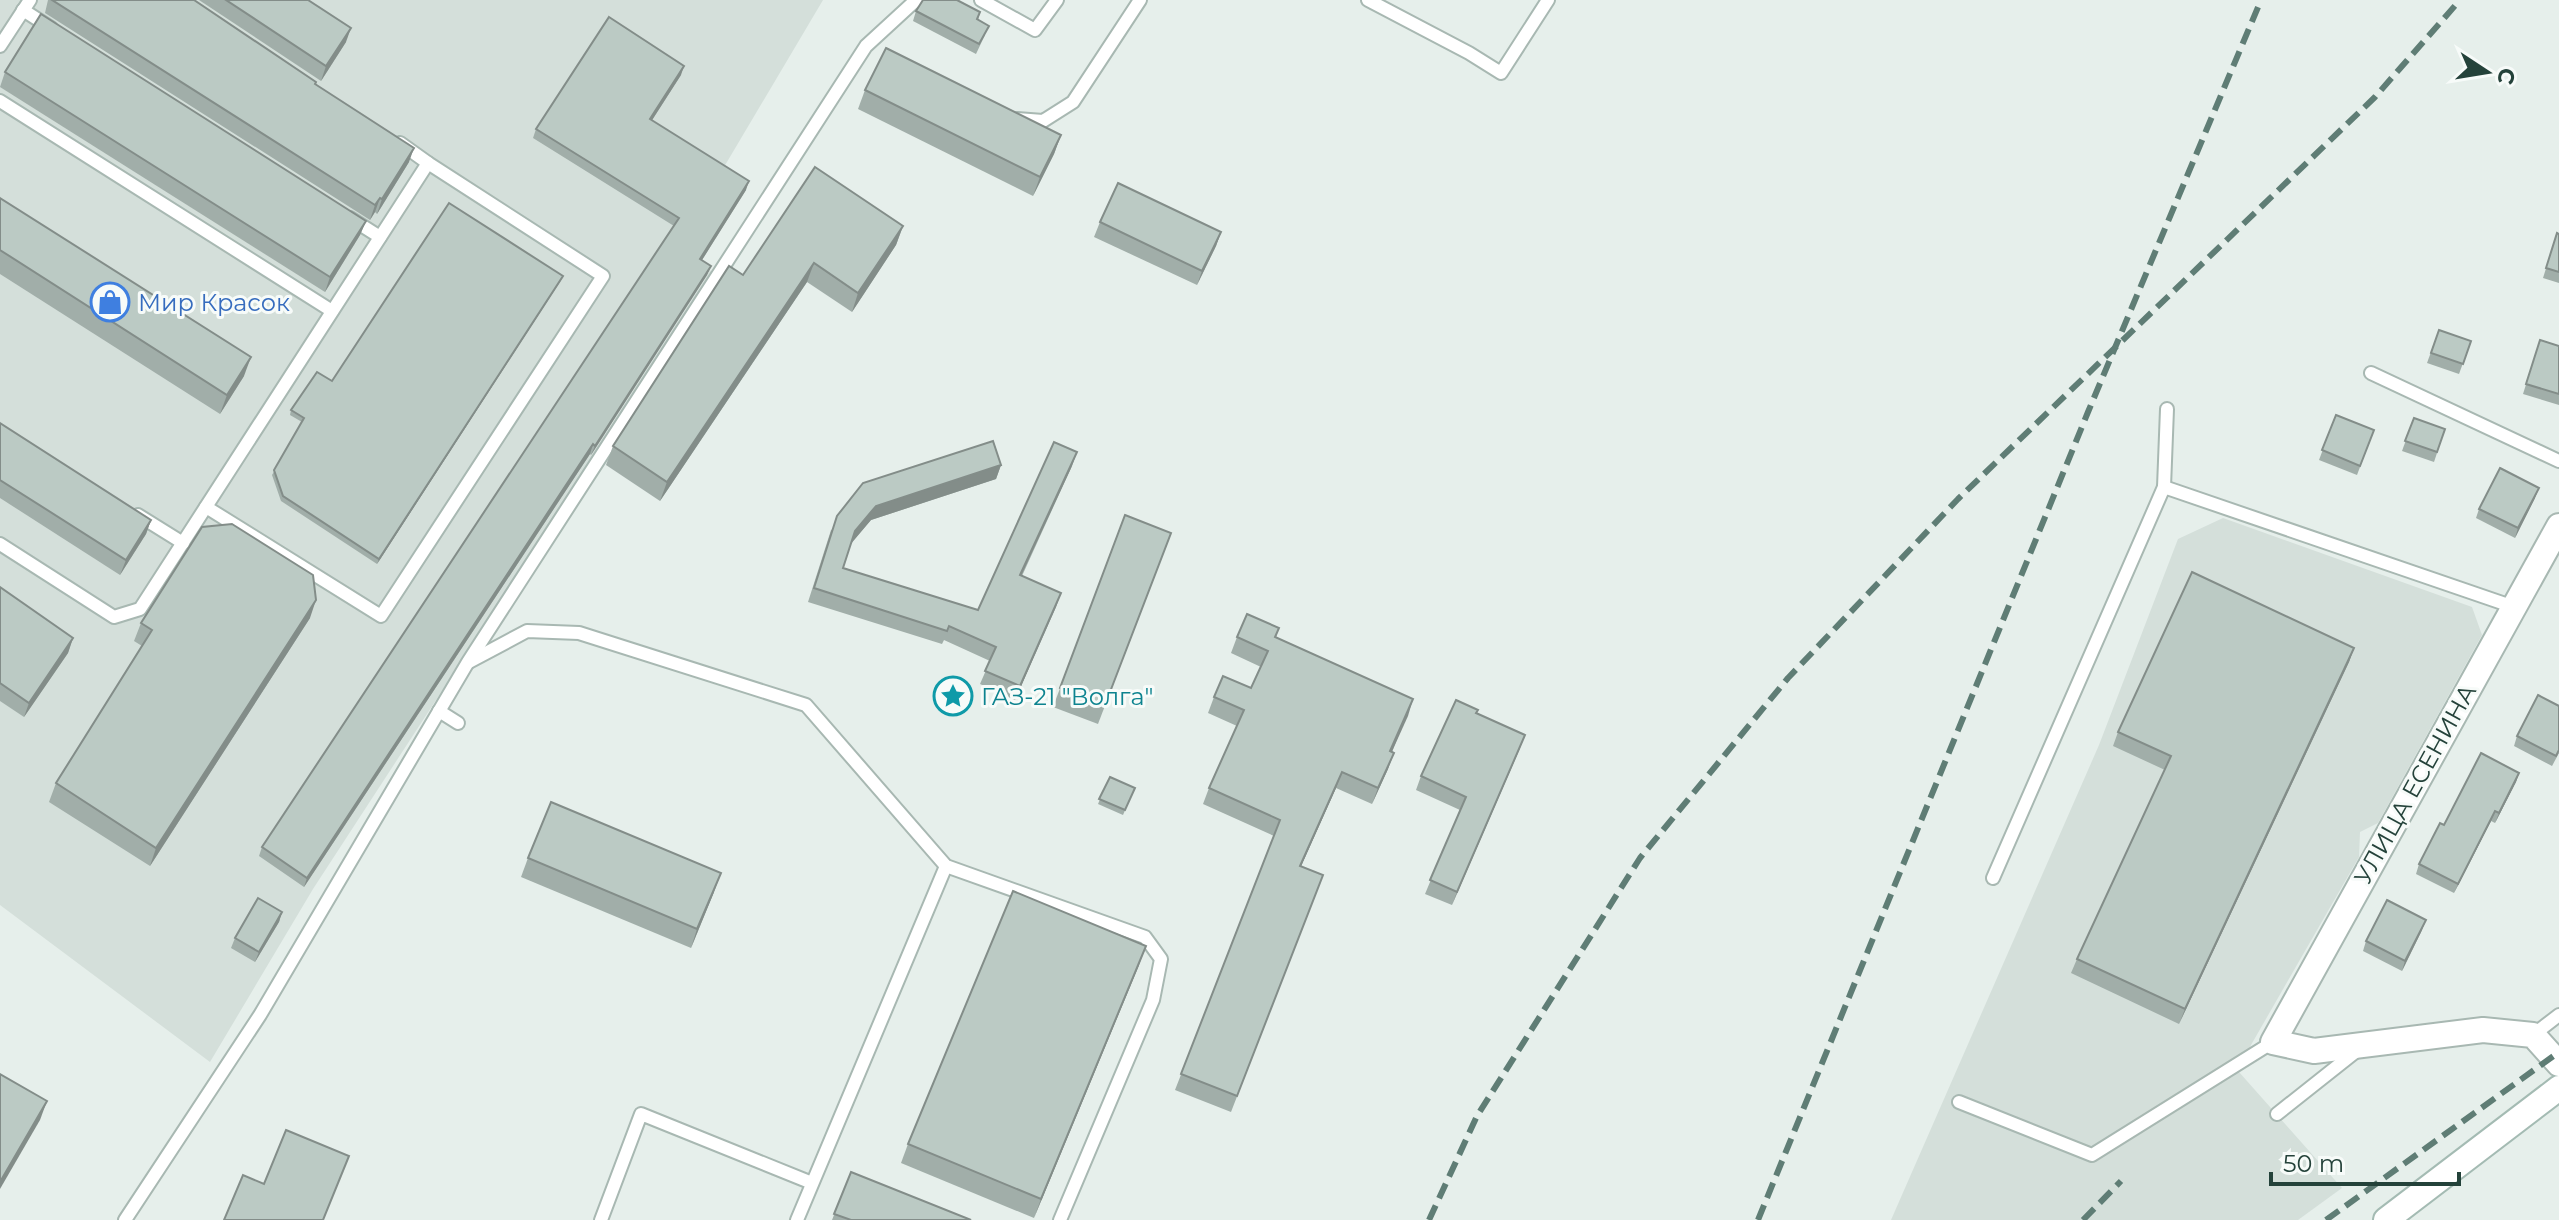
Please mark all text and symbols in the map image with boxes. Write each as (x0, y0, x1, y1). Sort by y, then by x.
north arrow (2447, 32, 2527, 112)
text: С (2491, 65, 2521, 87)
shop icon: Мир Красок (89, 281, 131, 323)
place label: Мир Красок (138, 288, 290, 317)
place icon: ГАЗ-21 "Волга" (932, 675, 974, 717)
street label: УЛИЦА ЕСЕНИНА (2348, 679, 2482, 889)
place label: ГАЗ-21 "Волга" (981, 682, 1153, 711)
scale bar (2271, 1136, 2459, 1186)
text: 50 m (2283, 1149, 2344, 1178)

